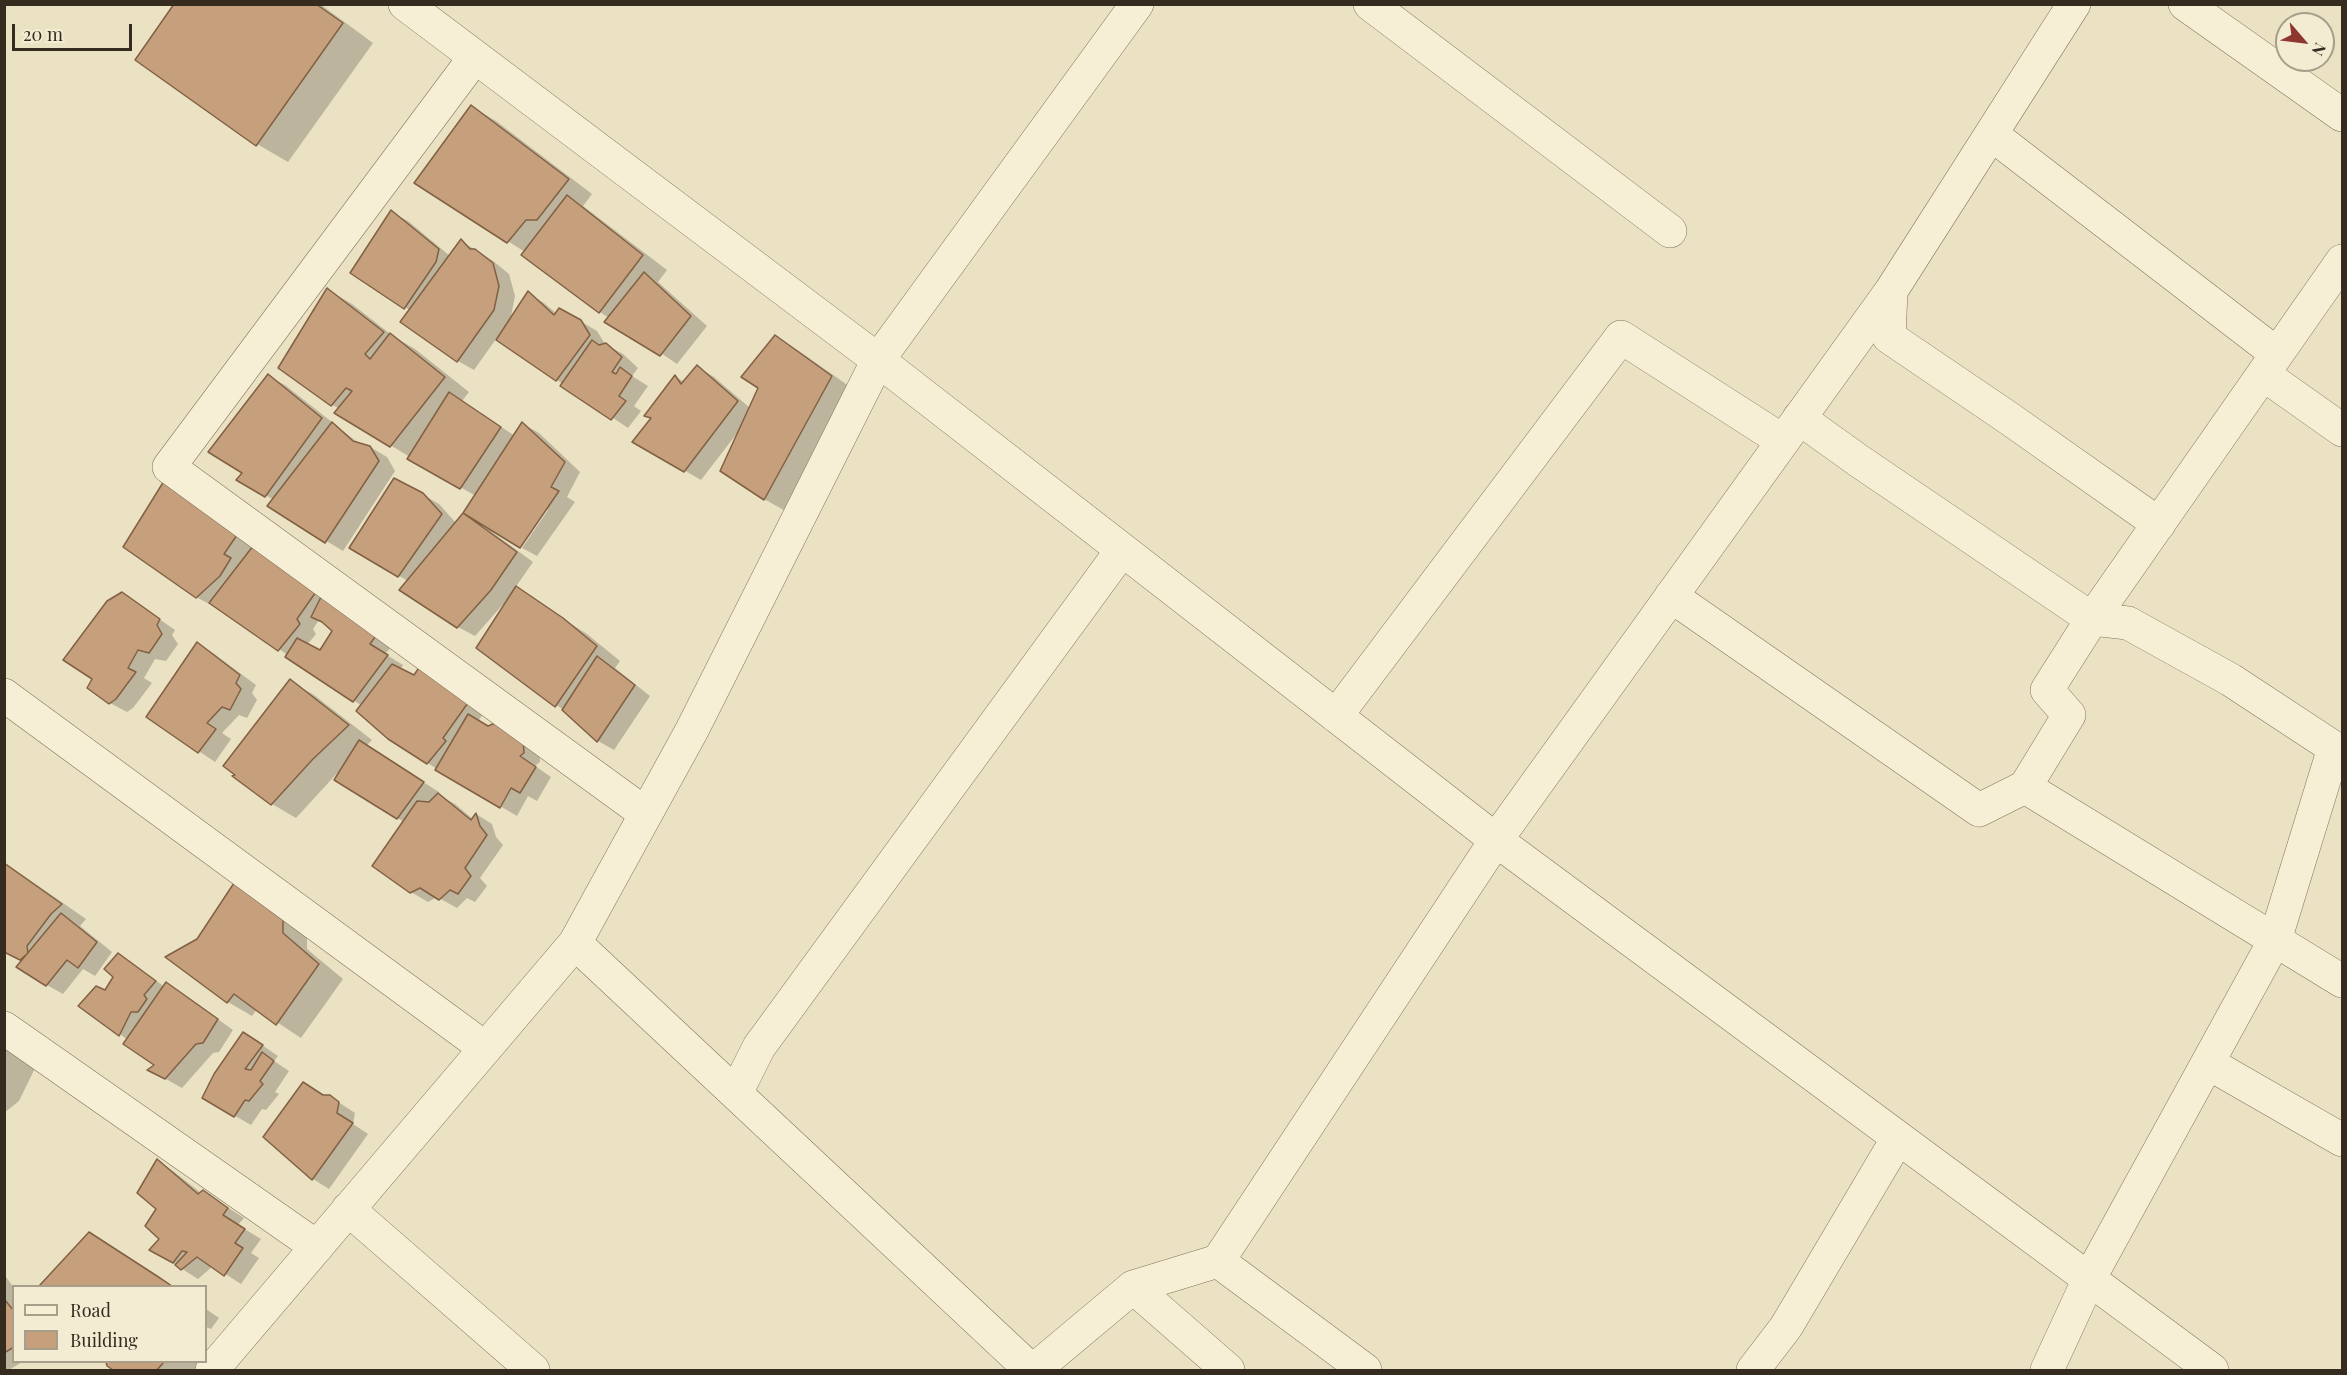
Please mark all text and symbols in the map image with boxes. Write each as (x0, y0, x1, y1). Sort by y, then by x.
scale bar (15, 12, 135, 50)
north arrow (2275, 12, 2335, 72)
text: 20 m (23, 22, 63, 46)
text: N (2308, 40, 2332, 60)
legend (12, 1285, 207, 1363)
text: Road (70, 1298, 111, 1322)
text: Building (70, 1328, 138, 1352)

